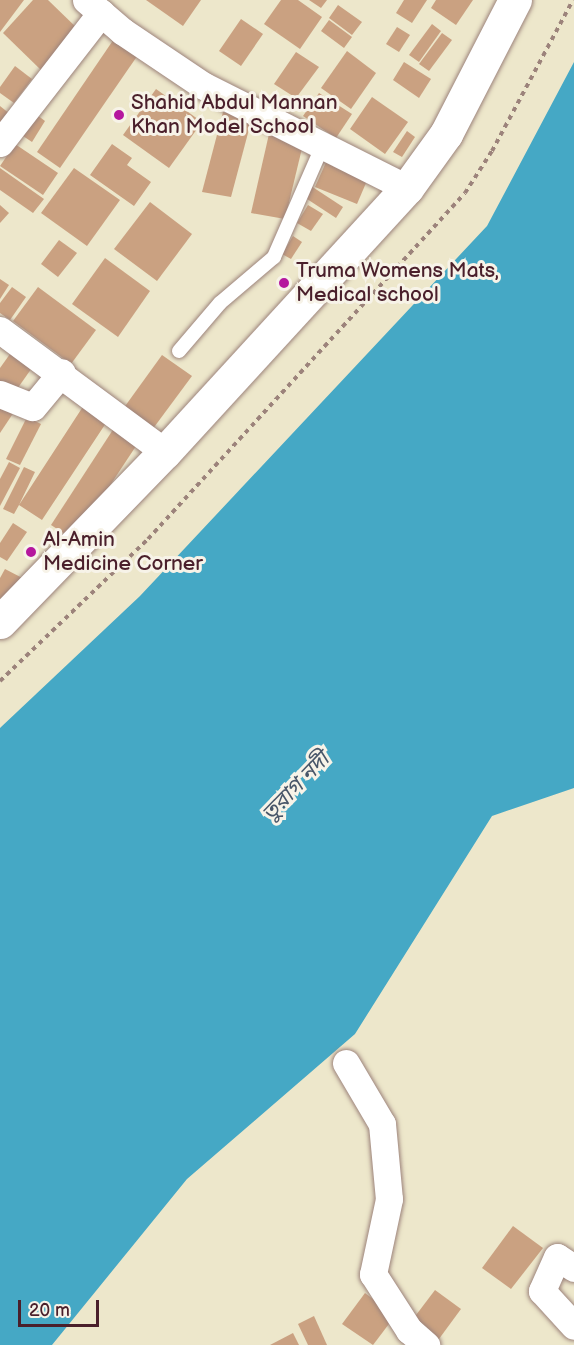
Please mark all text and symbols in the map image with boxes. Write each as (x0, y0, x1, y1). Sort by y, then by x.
place label: Shahid Abdul Mannan Khan Model School (131, 90, 338, 140)
marker: Shahid Abdul Mannan Khan Model School (112, 108, 126, 122)
place label: Truma Womens Mats, Medical school (296, 258, 500, 308)
marker: Truma Womens Mats, Medical school (277, 276, 291, 290)
place label: Al-Amin Medicine Corner (43, 527, 203, 577)
marker: Al-Amin Medicine Corner (24, 545, 38, 559)
water label: তুরাগ নদী (257, 747, 335, 827)
scale bar (21, 1288, 102, 1326)
text: 20 m (29, 1300, 70, 1321)

